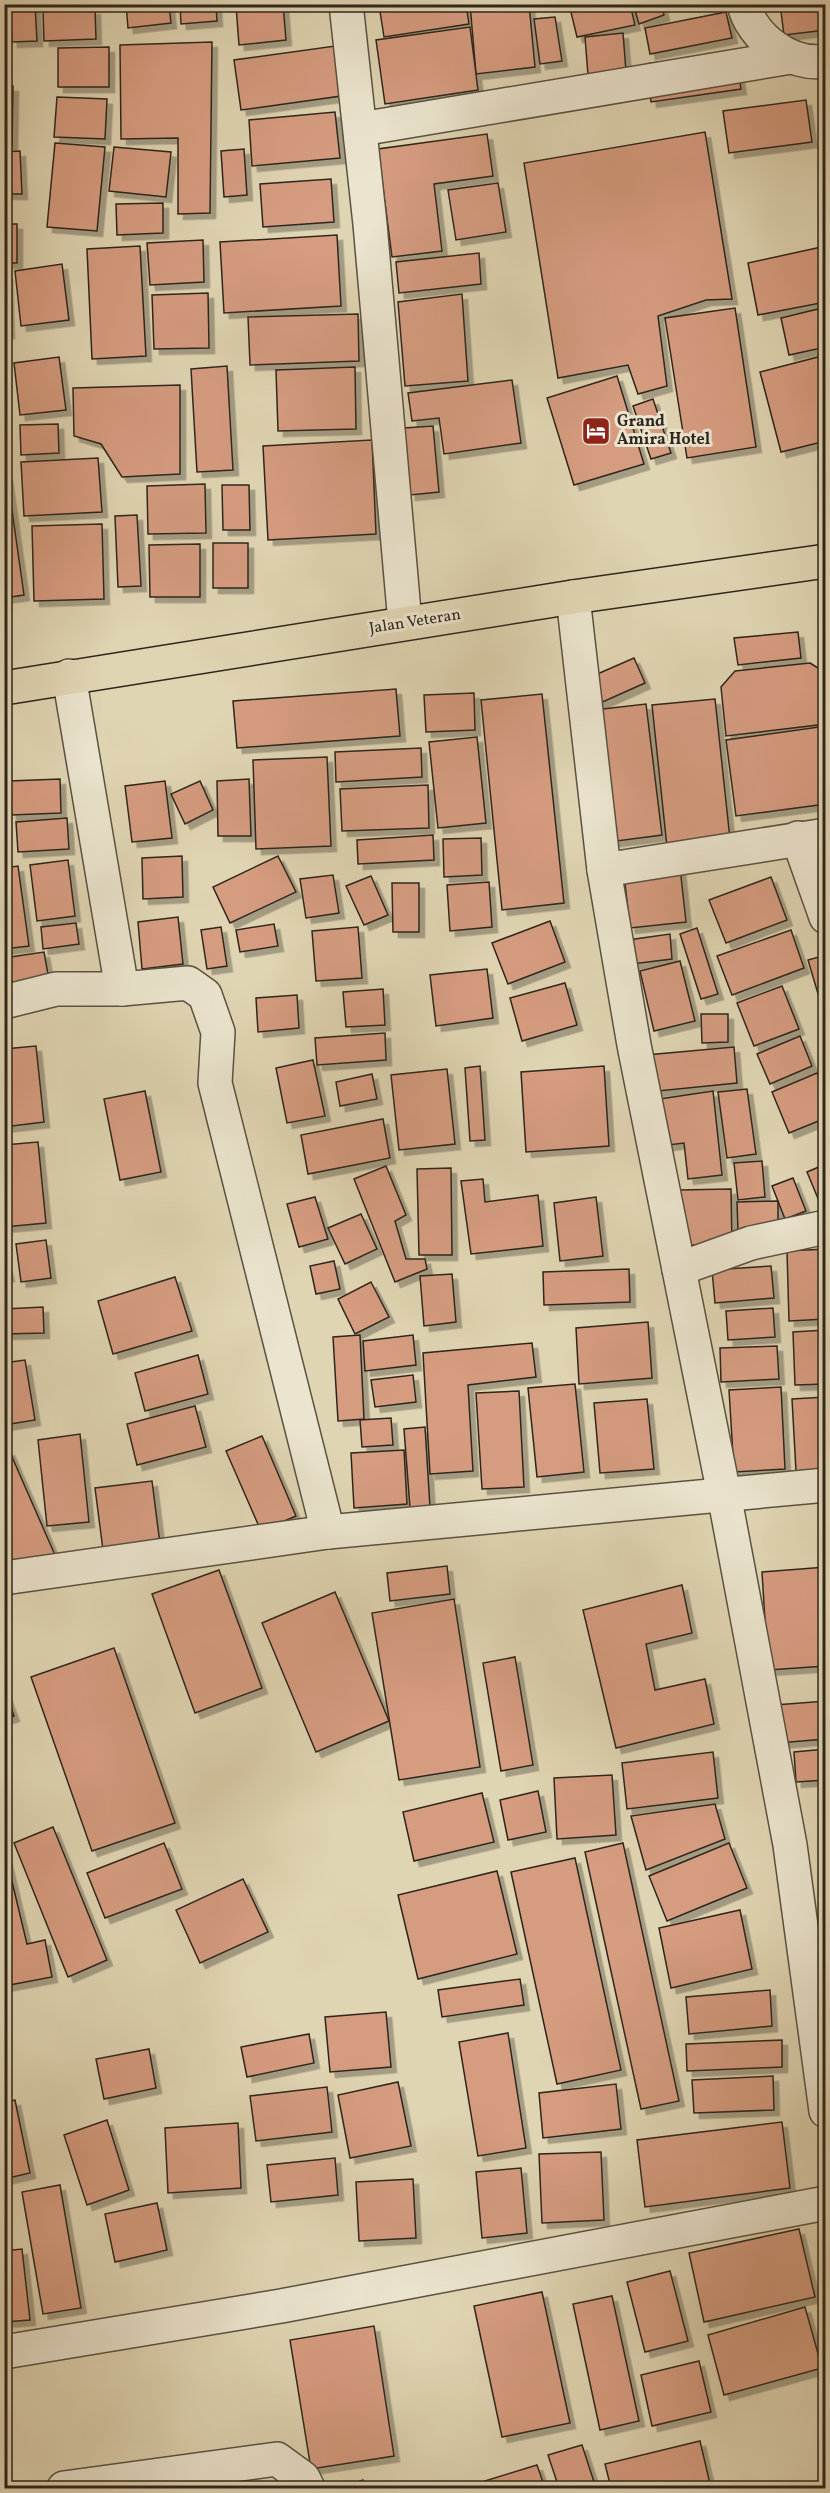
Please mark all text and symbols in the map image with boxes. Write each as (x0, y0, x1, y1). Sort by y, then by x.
place label: Grand Amira Hotel (617, 411, 711, 451)
hotel icon: Grand Amira Hotel (580, 415, 612, 447)
street label: Jalan Veteran (368, 604, 462, 640)

